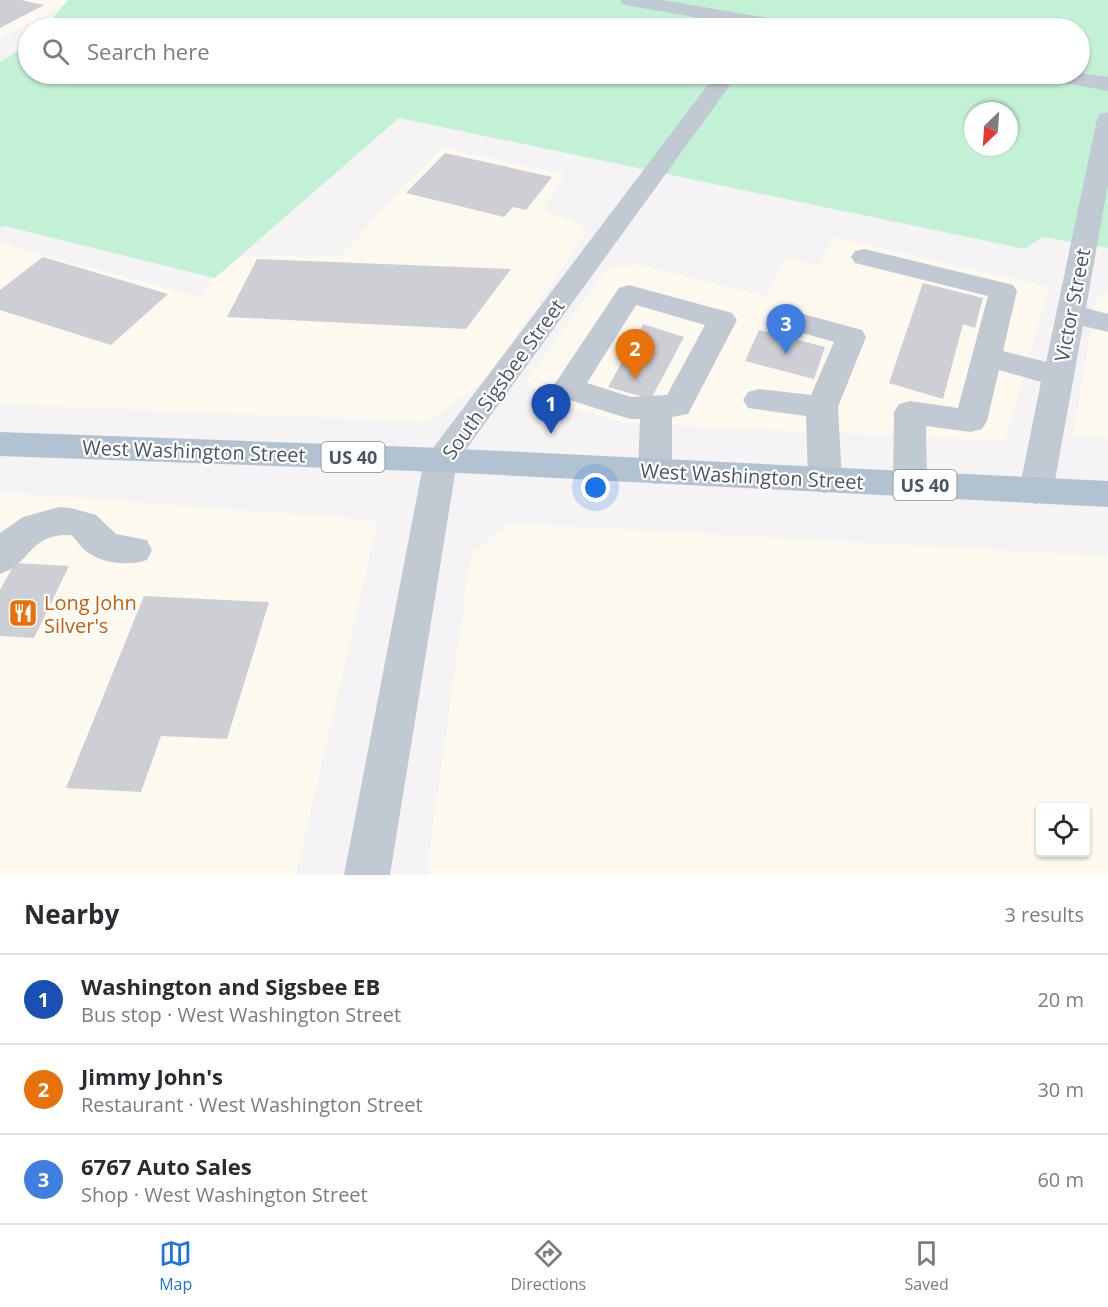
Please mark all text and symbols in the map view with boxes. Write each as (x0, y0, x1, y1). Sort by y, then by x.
search box (18, 18, 1090, 84)
icon: search (39, 35, 72, 68)
text: Search here (87, 36, 210, 66)
north arrow (964, 102, 1018, 156)
street label: Victor Street (1048, 246, 1096, 364)
street label: South Sigsbee Street (436, 293, 570, 465)
pin: 3 (766, 304, 806, 354)
pin: 2 (616, 330, 654, 379)
pin: 1 (532, 384, 570, 434)
street label: West Washington Street (82, 434, 306, 468)
road number: US 40 (322, 442, 385, 472)
street label: West Washington Street (640, 457, 864, 495)
road number: US 40 (894, 470, 956, 500)
your location (581, 473, 610, 502)
place label: Long John Silver's (44, 589, 137, 639)
restaurant icon: Long John Silver's (7, 597, 39, 629)
map controls (1036, 803, 1090, 857)
button: locate (1036, 803, 1090, 857)
text: Nearby (24, 896, 119, 932)
text: 3 results (1004, 901, 1084, 928)
text: Washington and Sigsbee EB (81, 971, 380, 1001)
text: 1 (38, 986, 49, 1013)
text: 20 m (1037, 986, 1084, 1013)
text: Bus stop · West Washington Street (81, 1001, 401, 1028)
text: Jimmy John's (81, 1061, 223, 1091)
text: 2 (38, 1076, 49, 1103)
text: 30 m (1037, 1076, 1084, 1103)
text: Restaurant · West Washington Street (81, 1091, 423, 1118)
text: 6767 Auto Sales (81, 1151, 252, 1181)
text: 3 (38, 1166, 49, 1193)
text: 60 m (1037, 1166, 1084, 1193)
text: Shop · West Washington Street (81, 1181, 368, 1208)
tab: Map (159, 1237, 192, 1295)
tab: Directions (511, 1237, 586, 1295)
tab: Saved (904, 1237, 949, 1295)

